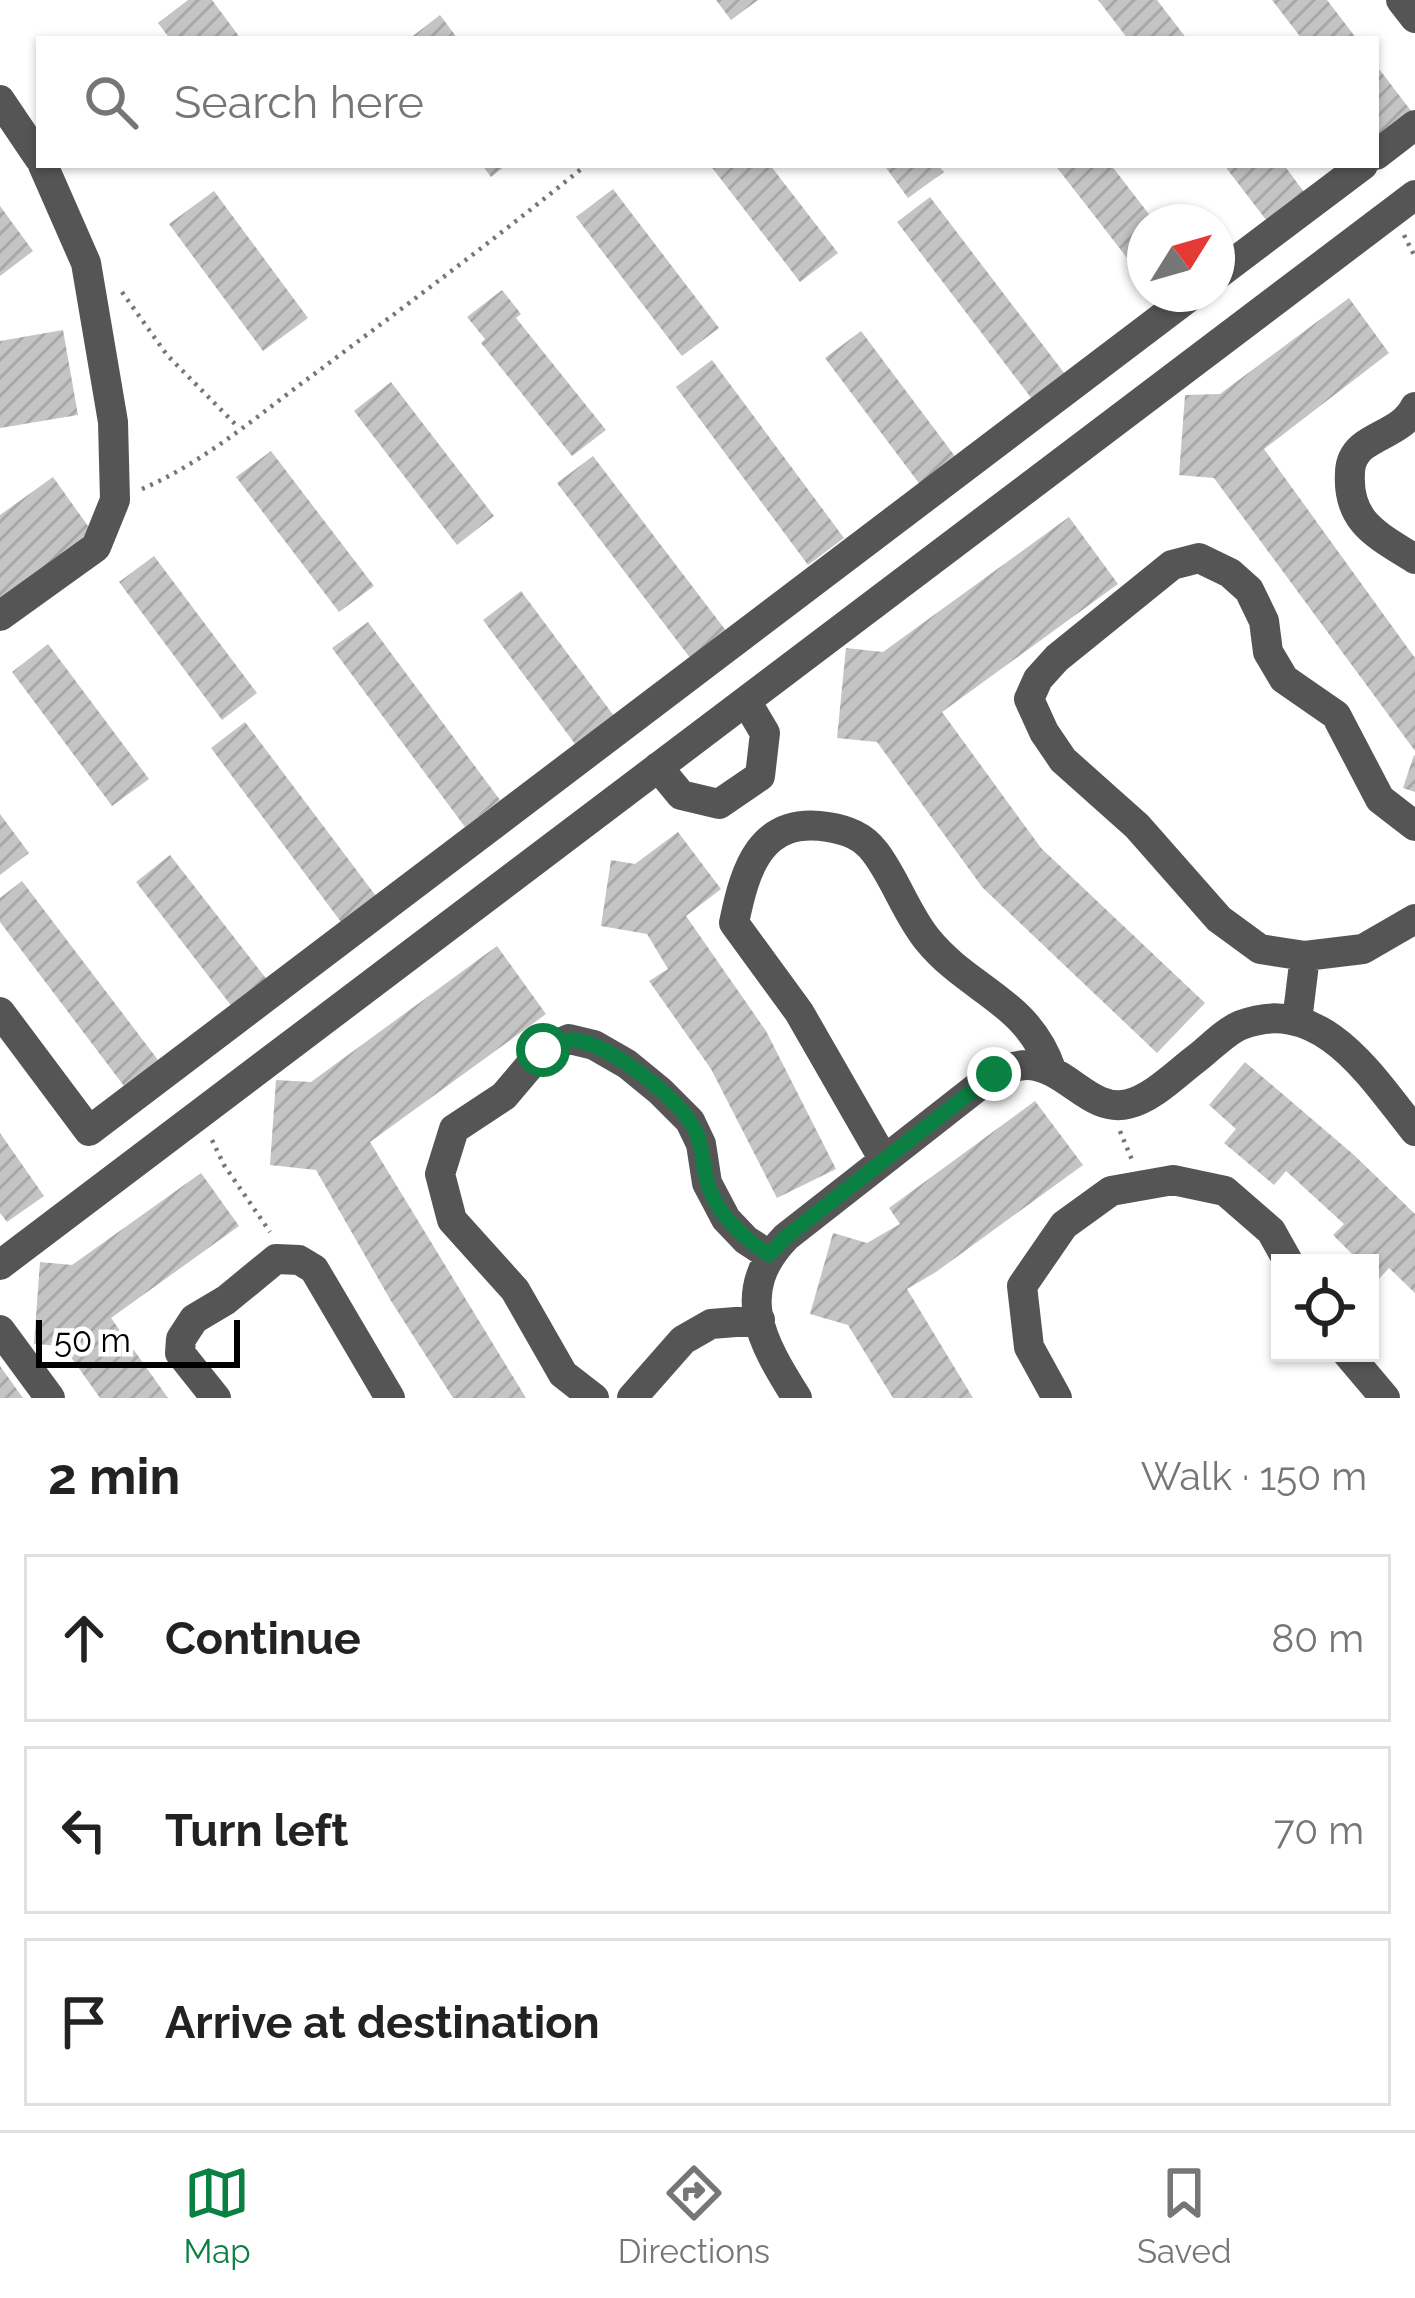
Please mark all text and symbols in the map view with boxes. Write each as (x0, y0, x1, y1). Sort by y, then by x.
search box (36, 36, 1379, 168)
icon: search (78, 69, 144, 135)
text: Search here (174, 76, 424, 129)
north arrow (1127, 204, 1235, 312)
route start (516, 1023, 570, 1077)
route end (967, 1047, 1021, 1101)
map controls (1271, 1254, 1379, 1362)
button: locate (1271, 1254, 1379, 1362)
scale bar (36, 1314, 240, 1367)
text: 50 m (54, 1321, 131, 1360)
text: 2 min (48, 1446, 180, 1506)
text: Walk · 150 m (1141, 1453, 1367, 1499)
icon: ahead (51, 1605, 117, 1671)
text: Continue (165, 1612, 361, 1665)
text: 80 m (1271, 1615, 1364, 1661)
icon: left (51, 1797, 117, 1863)
text: Turn left (165, 1804, 348, 1857)
text: 70 m (1274, 1807, 1364, 1853)
icon: arrive (51, 1989, 117, 2055)
text: Arrive at destination (165, 1996, 600, 2049)
tab: Map (184, 2160, 251, 2271)
tab: Directions (618, 2160, 770, 2271)
tab: Saved (1137, 2160, 1231, 2271)

